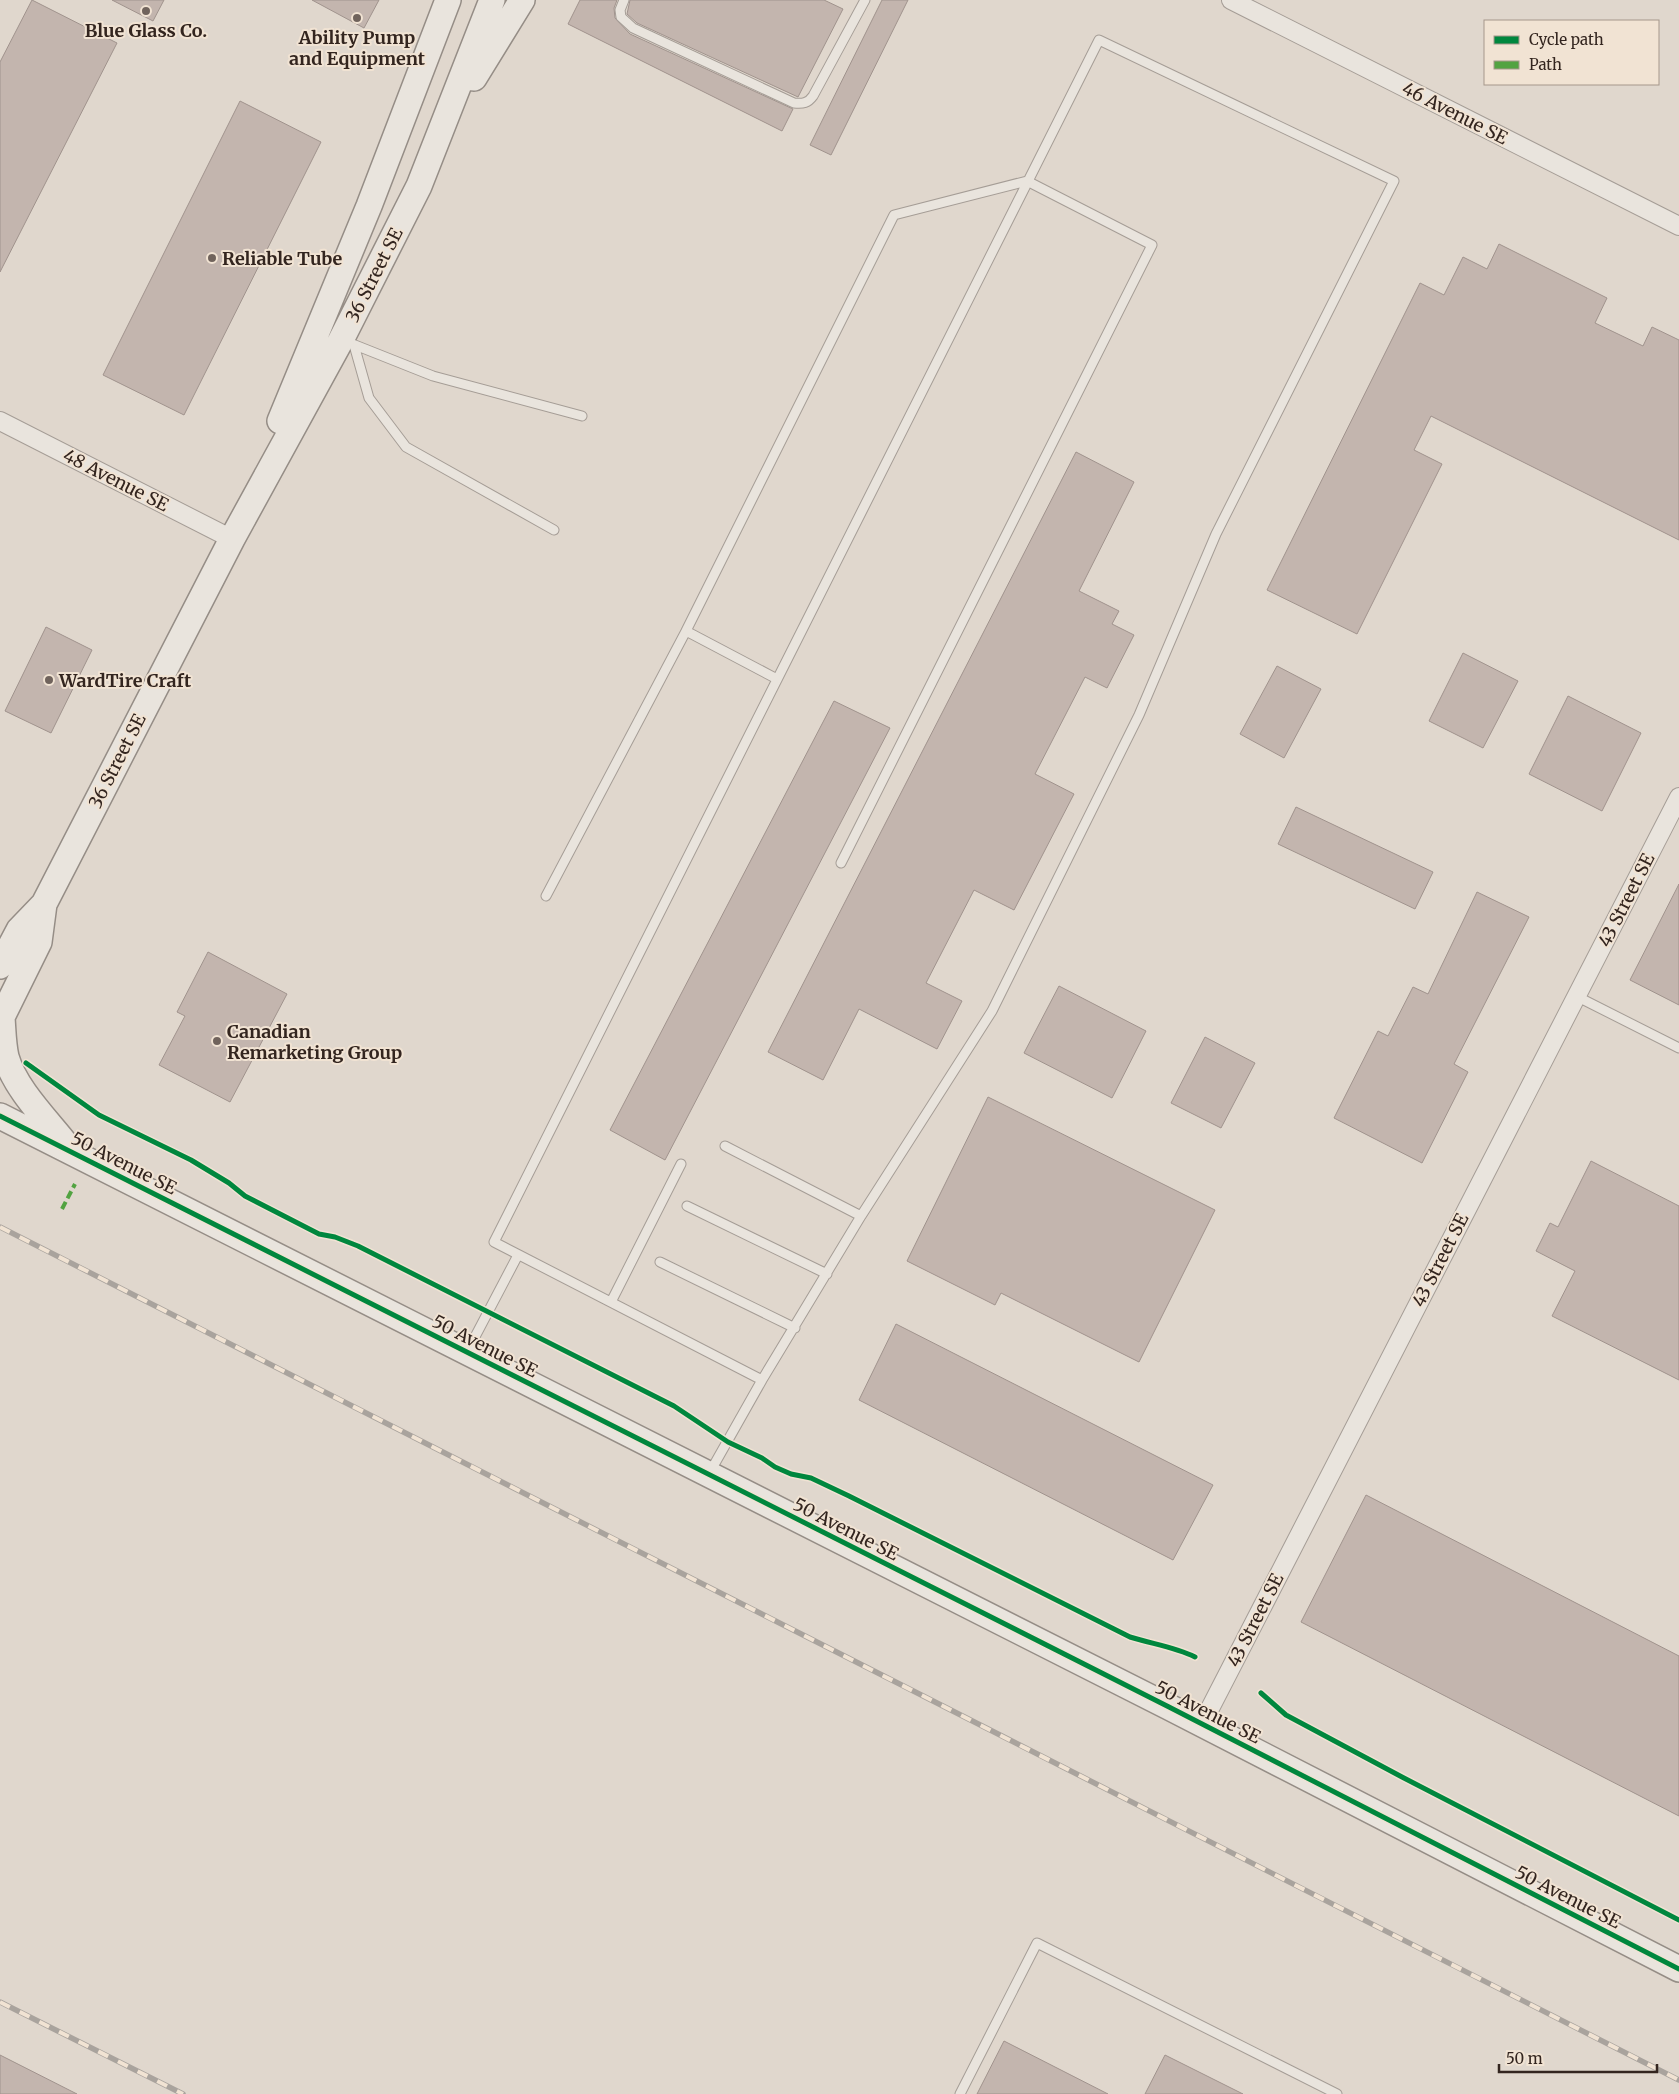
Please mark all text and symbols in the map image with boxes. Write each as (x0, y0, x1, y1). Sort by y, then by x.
marker: Blue Glass Co. (140, 5, 152, 17)
marker: Ability Pump and Equipment (351, 12, 363, 24)
place label: Blue Glass Co. (85, 19, 207, 42)
legend (1484, 20, 1659, 85)
place label: Ability Pump and Equipment (289, 26, 426, 70)
text: Cycle path (1529, 30, 1604, 49)
text: Path (1529, 55, 1562, 74)
street label: 46 Avenue SE (1398, 77, 1512, 150)
street label: 36 Street SE (340, 223, 408, 326)
place label: Reliable Tube (222, 247, 343, 270)
marker: Reliable Tube (206, 252, 218, 264)
street label: 48 Avenue SE (59, 444, 173, 517)
place label: WardTire Craft (58, 669, 192, 692)
marker: WardTire Craft (43, 674, 55, 686)
street label: 36 Street SE (83, 709, 151, 812)
street label: 43 Street SE (1593, 849, 1660, 951)
place label: Canadian Remarketing Group (227, 1020, 402, 1064)
marker: Canadian Remarketing Group (211, 1035, 223, 1047)
street label: 50 Avenue SE (67, 1127, 181, 1200)
street label: 43 Street SE (1407, 1209, 1474, 1311)
street label: 50 Avenue SE (428, 1310, 542, 1383)
street label: 50 Avenue SE (789, 1493, 903, 1566)
street label: 43 Street SE (1222, 1569, 1289, 1671)
street label: 50 Avenue SE (1151, 1676, 1265, 1749)
street label: 50 Avenue SE (1511, 1861, 1625, 1934)
scale bar (1499, 2042, 1656, 2074)
text: 50 m (1506, 2049, 1543, 2068)

